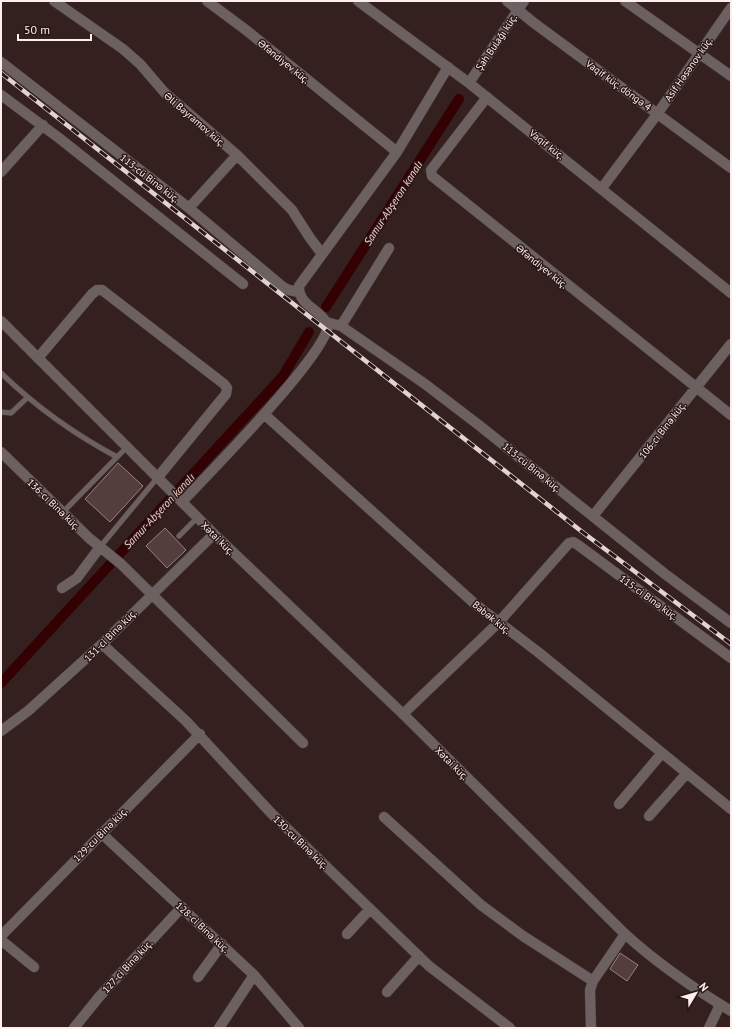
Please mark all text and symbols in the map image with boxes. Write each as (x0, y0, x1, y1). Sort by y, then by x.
street label: Şah Bulağı küç. (473, 12, 520, 73)
scale bar (18, 16, 91, 42)
text: 50 m (24, 22, 50, 37)
street label: Asif Həsənov küç. (661, 35, 715, 104)
street label: Əfəndiyev küç. (255, 36, 312, 86)
street label: Vaqif küç. döngə 4 (583, 57, 655, 114)
street label: Əli Bayramov küç. (161, 89, 228, 150)
street label: Vaqif küç. (526, 126, 567, 162)
street label: 113-cü Binə küç. (117, 151, 182, 206)
water label: Samur-Abşeron kanalı (360, 158, 426, 248)
street label: Əfəndiyev küç. (513, 241, 570, 291)
street label: 106-cı Binə küç. (636, 399, 689, 461)
street label: 113-cü Binə küç. (500, 440, 564, 495)
water label: Samur-Abşeron kanalı (120, 470, 198, 552)
street label: 136-cı Binə küç. (24, 476, 83, 533)
street label: Xətai küç. (198, 519, 237, 558)
street label: 115-ci Binə küç. (617, 572, 680, 623)
street label: Babək küç. (470, 598, 514, 637)
street label: 131-ci Binə küç. (81, 606, 139, 664)
street label: Xətai küç. (432, 744, 471, 783)
street label: 129-cu Binə küç. (70, 804, 130, 864)
street label: 130-cu Binə küç. (270, 813, 331, 872)
street label: 128-ci Binə küç. (173, 899, 232, 956)
street label: 127-ci Binə küç. (99, 937, 155, 996)
north arrow (676, 973, 716, 1013)
text: N (696, 980, 712, 994)

